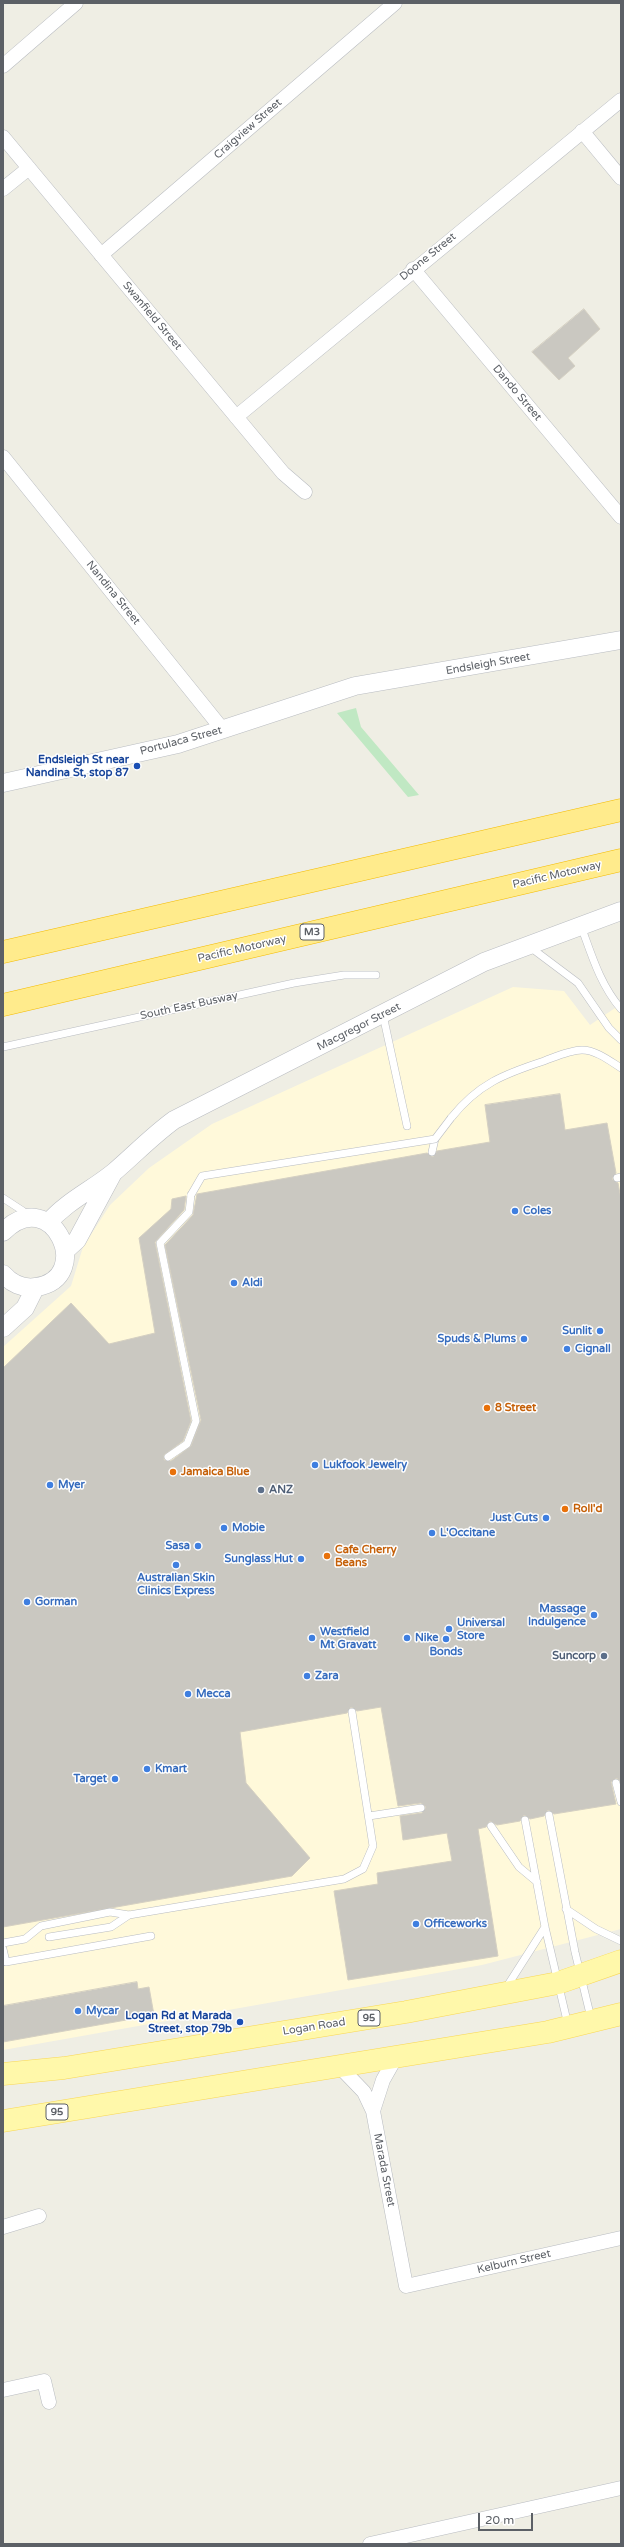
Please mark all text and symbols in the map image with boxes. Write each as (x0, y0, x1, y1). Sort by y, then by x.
street label: Craigview Street (211, 96, 285, 162)
street label: Doone Street (397, 230, 459, 284)
street label: Swanfield Street (120, 279, 184, 353)
street label: Dando Street (490, 362, 544, 424)
street label: Nandina Street (83, 558, 143, 628)
street label: Endsleigh Street (445, 650, 531, 678)
street label: Portulaca Street (139, 724, 223, 758)
place label: Endsleigh St near Nandina St, stop 87 (26, 753, 129, 779)
marker: Endsleigh St near Nandina St, stop 87 (132, 761, 142, 771)
street label: Pacific Motorway (511, 858, 603, 892)
road number: M3 (300, 924, 324, 940)
street label: Pacific Motorway (196, 932, 288, 966)
street label: South East Busway (139, 989, 239, 1023)
street label: Macgregor Street (315, 1000, 403, 1054)
place label: Coles (523, 1204, 551, 1218)
marker: Coles (510, 1206, 520, 1216)
place label: Aldi (242, 1276, 263, 1290)
marker: Aldi (229, 1278, 239, 1288)
place label: Sunlit (562, 1324, 592, 1338)
marker: Sunlit (595, 1326, 605, 1336)
place label: Spuds & Plums (438, 1332, 516, 1346)
marker: Spuds & Plums (519, 1334, 529, 1344)
place label: Cignall (575, 1342, 611, 1356)
marker: Cignall (562, 1344, 572, 1354)
place label: 8 Street (495, 1401, 536, 1415)
marker: 8 Street (482, 1403, 492, 1413)
place label: Lukfook Jewelry (323, 1458, 407, 1472)
marker: Lukfook Jewelry (310, 1460, 320, 1470)
place label: Jamaica Blue (181, 1465, 249, 1479)
marker: Jamaica Blue (168, 1467, 178, 1477)
place label: Myer (58, 1478, 85, 1492)
marker: Myer (45, 1480, 55, 1490)
place label: ANZ (269, 1483, 293, 1497)
marker: ANZ (256, 1485, 266, 1495)
place label: Roll'd (573, 1502, 602, 1516)
marker: Roll'd (560, 1504, 570, 1514)
place label: Just Cuts (490, 1511, 538, 1525)
marker: Just Cuts (541, 1513, 551, 1523)
place label: Mobie (232, 1521, 265, 1535)
marker: Mobie (219, 1523, 229, 1533)
place label: L'Occitane (440, 1526, 495, 1540)
marker: L'Occitane (427, 1528, 437, 1538)
place label: Sasa (166, 1539, 190, 1553)
marker: Sasa (193, 1541, 203, 1551)
place label: Cafe Cherry Beans (335, 1543, 397, 1569)
marker: Cafe Cherry Beans (322, 1551, 332, 1561)
place label: Sunglass Hut (225, 1552, 293, 1566)
marker: Sunglass Hut (296, 1554, 306, 1564)
marker: Australian Skin Clinics Express (171, 1560, 181, 1570)
place label: Australian Skin Clinics Express (137, 1571, 215, 1597)
place label: Gorman (35, 1595, 77, 1609)
marker: Gorman (22, 1597, 32, 1607)
place label: Massage Indulgence (528, 1602, 586, 1628)
marker: Massage Indulgence (589, 1610, 599, 1620)
place label: Universal Store (457, 1616, 505, 1642)
marker: Universal Store (444, 1624, 454, 1634)
place label: Westfield Mt Gravatt (320, 1625, 376, 1651)
place label: Nike (415, 1631, 439, 1645)
marker: Westfield Mt Gravatt (307, 1633, 317, 1643)
marker: Nike (402, 1633, 412, 1643)
marker: Bonds (441, 1634, 451, 1644)
place label: Bonds (429, 1645, 463, 1659)
place label: Suncorp (552, 1649, 596, 1663)
marker: Suncorp (599, 1651, 609, 1661)
place label: Zara (315, 1669, 339, 1683)
marker: Zara (302, 1671, 312, 1681)
place label: Mecca (196, 1687, 231, 1701)
marker: Mecca (183, 1689, 193, 1699)
place label: Kmart (155, 1762, 187, 1776)
marker: Kmart (142, 1764, 152, 1774)
place label: Target (74, 1772, 107, 1786)
marker: Target (110, 1774, 120, 1784)
place label: Officeworks (424, 1917, 487, 1931)
marker: Officeworks (411, 1919, 421, 1929)
place label: Mycar (86, 2004, 119, 2018)
marker: Mycar (73, 2006, 83, 2016)
place label: Logan Rd at Marada Street, stop 79b (125, 2009, 232, 2035)
road number: 95 (358, 2010, 380, 2026)
street label: Logan Road (282, 2016, 346, 2038)
marker: Logan Rd at Marada Street, stop 79b (235, 2017, 245, 2027)
road number: 95 (46, 2104, 68, 2120)
street label: Marada Street (370, 2132, 398, 2208)
street label: Kelburn Street (476, 2247, 552, 2277)
scale bar (480, 2505, 535, 2531)
text: 20 m (485, 2513, 514, 2527)

